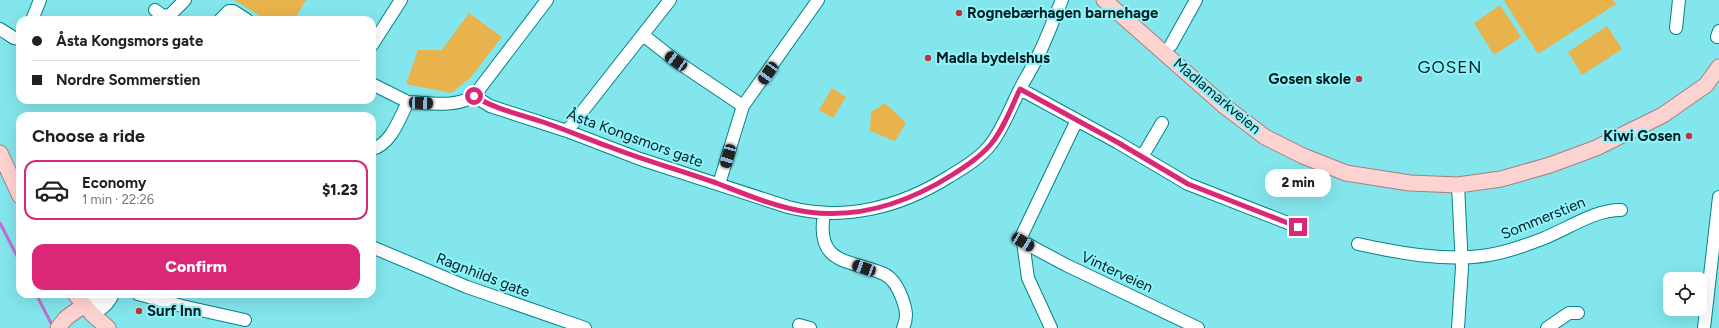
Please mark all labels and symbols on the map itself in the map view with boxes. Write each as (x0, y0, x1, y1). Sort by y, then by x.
place label: Rognebærhagen barnehage (967, 4, 1159, 22)
marker: Rognebærhagen barnehage (954, 8, 964, 18)
car (663, 49, 689, 73)
place label: Madla bydelshus (936, 49, 1050, 67)
marker: Madla bydelshus (923, 53, 933, 63)
street label: Madlamarkveien (1170, 54, 1264, 138)
district label: GOSEN (1418, 57, 1482, 77)
car (756, 60, 780, 86)
place label: Gosen skole (1268, 70, 1352, 88)
marker: Gosen skole (1354, 74, 1364, 84)
route start (465, 87, 483, 105)
car (409, 97, 433, 109)
street label: Åsta Kongsmors gate (564, 105, 706, 171)
place label: Kiwi Gosen (1603, 127, 1681, 145)
marker: Kiwi Gosen (1684, 131, 1694, 141)
car (719, 143, 737, 169)
callout: 2 min (1265, 169, 1331, 197)
street label: Sommerstien (1498, 193, 1588, 243)
route end (1289, 218, 1307, 236)
car (1010, 231, 1036, 253)
street label: Vinterveien (1078, 248, 1156, 296)
street label: Ragnhilds gate (433, 249, 533, 301)
car (851, 258, 877, 278)
place label: Surf Inn (147, 302, 201, 320)
marker: Surf Inn (134, 306, 144, 316)

